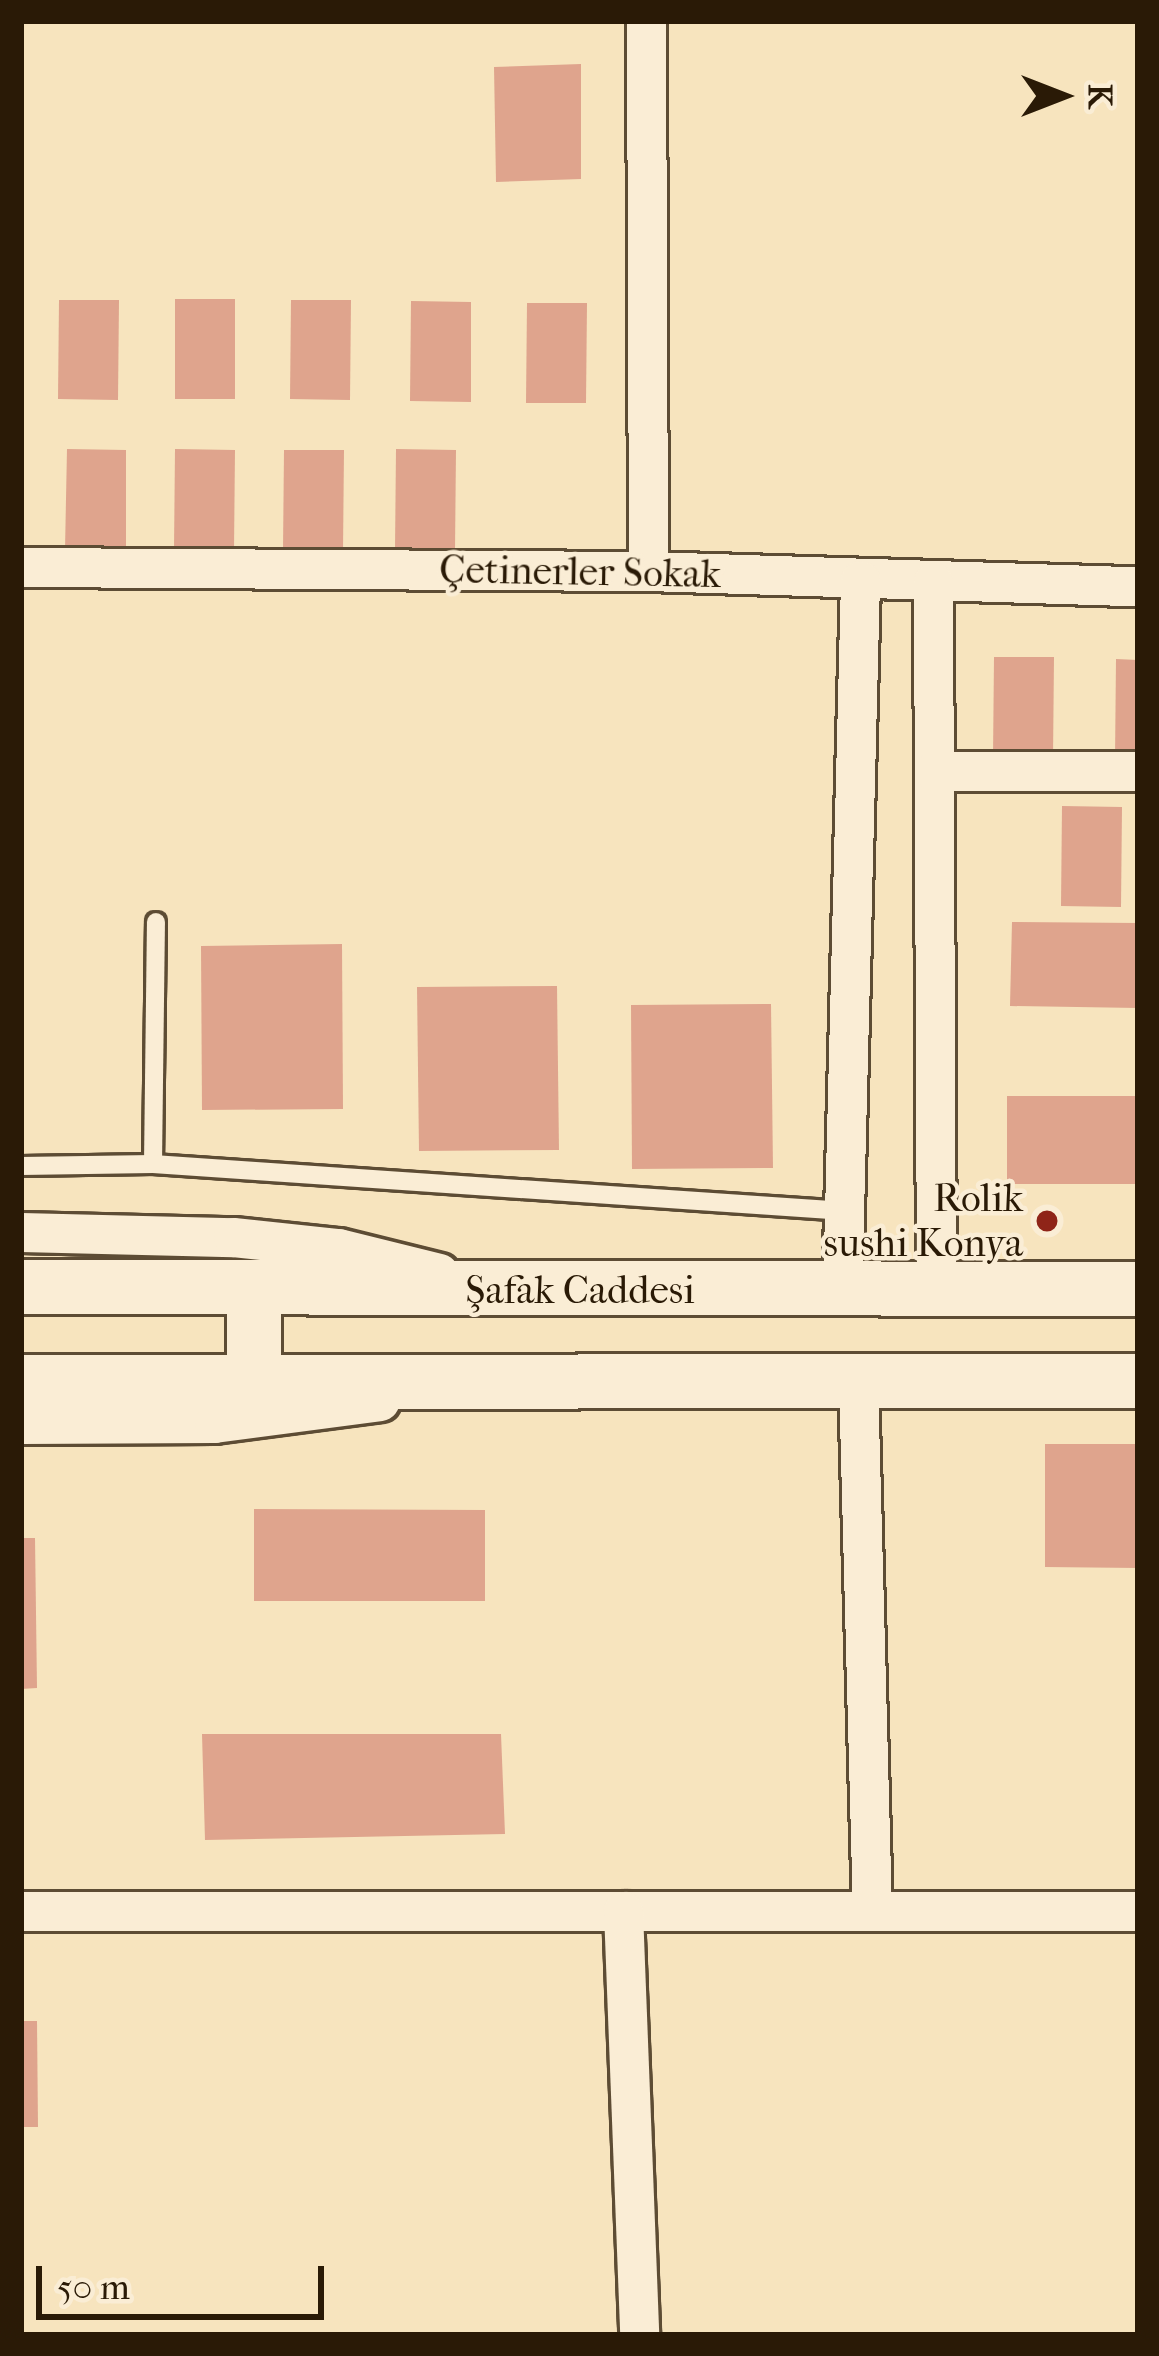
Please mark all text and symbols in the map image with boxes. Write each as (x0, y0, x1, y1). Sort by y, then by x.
north arrow (1003, 36, 1123, 156)
text: K (1080, 84, 1119, 108)
street label: Çetinerler Sokak (439, 546, 721, 598)
place label: Rolik sushi Konya (824, 1176, 1023, 1267)
marker: Rolik sushi Konya (1034, 1208, 1060, 1234)
street label: Şafak Caddesi (465, 1267, 695, 1313)
scale bar (42, 2242, 330, 2316)
text: 50 m (57, 2266, 130, 2308)

